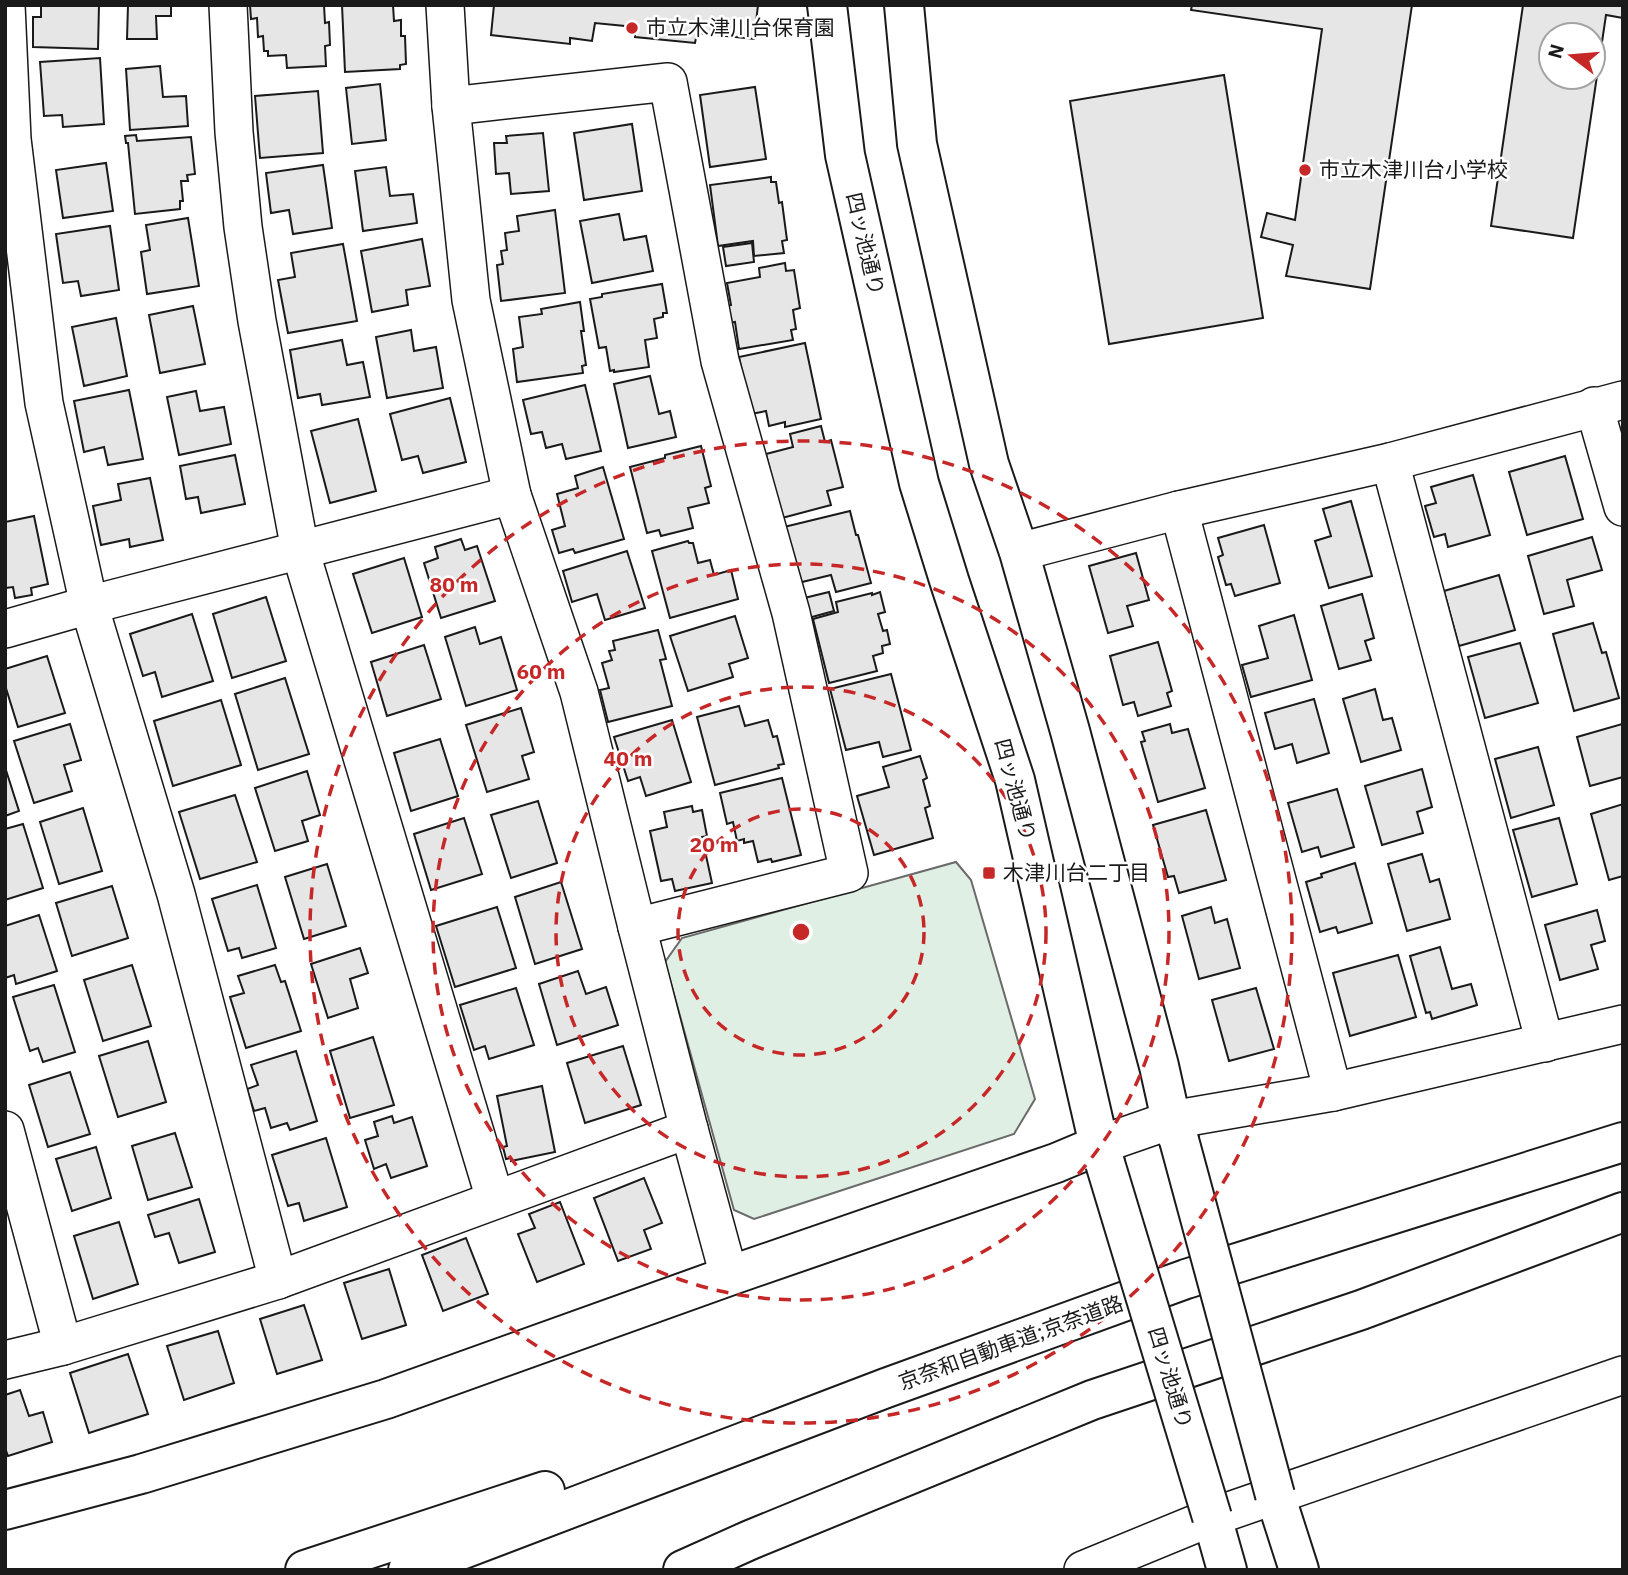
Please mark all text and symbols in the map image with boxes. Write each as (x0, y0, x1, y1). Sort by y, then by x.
place label: 市立木津川台保育園 (646, 13, 835, 41)
marker: 市立木津川台保育園 (624, 20, 640, 36)
north arrow (1537, 21, 1607, 91)
text: N (1542, 41, 1569, 61)
place label: 市立木津川台小学校 (1319, 155, 1508, 183)
marker: 市立木津川台小学校 (1297, 162, 1313, 178)
street label: 四ッ池通り (841, 189, 891, 298)
text: 80 m (430, 570, 478, 598)
text: 60 m (517, 657, 565, 685)
street label: 四ッ池通り (989, 735, 1043, 844)
text: 40 m (604, 744, 652, 772)
text: 20 m (690, 830, 738, 858)
place label: 木津川台二丁目 (1003, 858, 1150, 886)
marker: 木津川台二丁目 (981, 865, 997, 881)
centre of rings (789, 920, 813, 944)
street label: 京奈和自動車道;京奈道路 (894, 1288, 1127, 1396)
street label: 四ッ池通り (1142, 1323, 1200, 1432)

